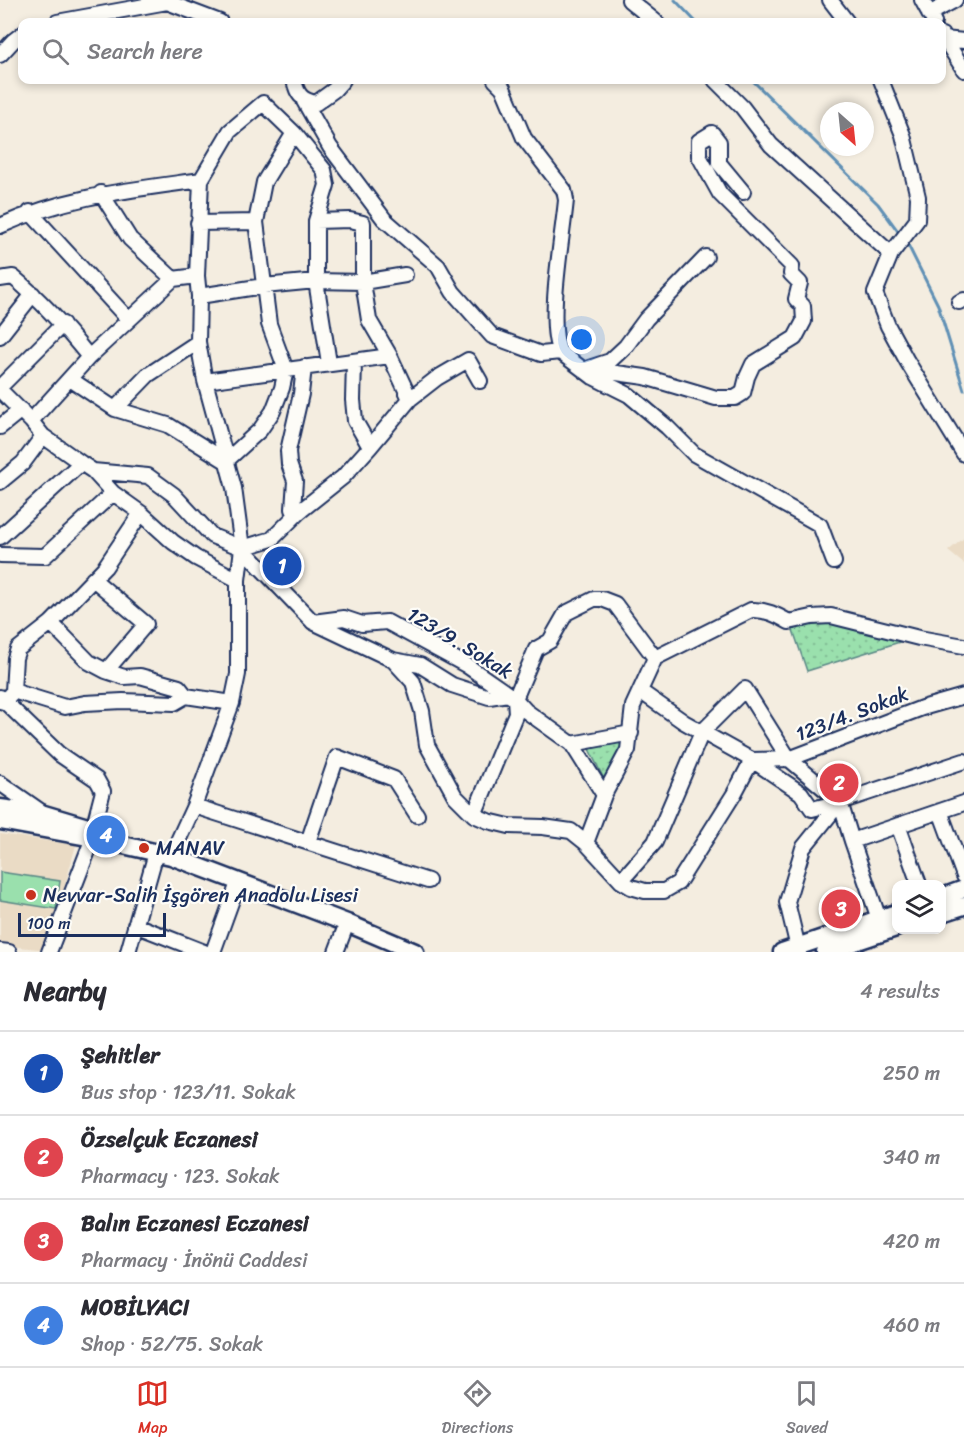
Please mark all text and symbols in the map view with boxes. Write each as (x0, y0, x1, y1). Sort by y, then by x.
search box (18, 18, 946, 84)
text: Search here (87, 32, 203, 71)
icon: search (39, 35, 72, 68)
north arrow (820, 102, 874, 156)
your location (567, 325, 596, 354)
pin: 1 (262, 544, 302, 588)
street label: 123/9. Sokak (400, 597, 520, 689)
street label: 123/4. Sokak (790, 676, 914, 752)
pin: 2 (820, 760, 858, 806)
pin: 4 (86, 812, 126, 858)
place label: MANAV (156, 831, 225, 866)
marker: MANAV (137, 841, 151, 855)
place label: Nevvar-Salih İşgören Anadolu Lisesi (43, 878, 359, 913)
map controls (892, 880, 946, 934)
button: layers (892, 880, 946, 934)
pin: 3 (822, 886, 860, 932)
marker: Nevvar-Salih İşgören Anadolu Lisesi (24, 888, 38, 902)
text: 100 m (27, 909, 71, 938)
scale bar (18, 910, 166, 938)
text: Nearby (24, 968, 106, 1014)
text: 4 results (860, 974, 940, 1009)
text: Şehitler (81, 1036, 159, 1075)
text: 1 (39, 1056, 48, 1091)
text: 250 m (883, 1056, 940, 1091)
text: Bus stop · 123/11. Sokak (81, 1075, 296, 1110)
text: Özselçuk Eczanesi (81, 1120, 258, 1159)
text: 2 (38, 1140, 49, 1175)
text: 340 m (883, 1140, 940, 1175)
text: Pharmacy · 123. Sokak (81, 1159, 280, 1194)
text: Balın Eczanesi Eczanesi (81, 1204, 309, 1243)
text: 3 (38, 1224, 49, 1259)
text: 420 m (883, 1224, 940, 1259)
text: Pharmacy · İnönü Caddesi (81, 1243, 308, 1278)
text: MOBİLYACI (81, 1288, 189, 1327)
text: 4 (37, 1308, 50, 1343)
text: 460 m (883, 1308, 940, 1343)
text: Shop · 52/75. Sokak (81, 1327, 263, 1362)
tab: Map (136, 1377, 169, 1442)
tab: Directions (442, 1377, 513, 1442)
tab: Saved (786, 1377, 828, 1442)

